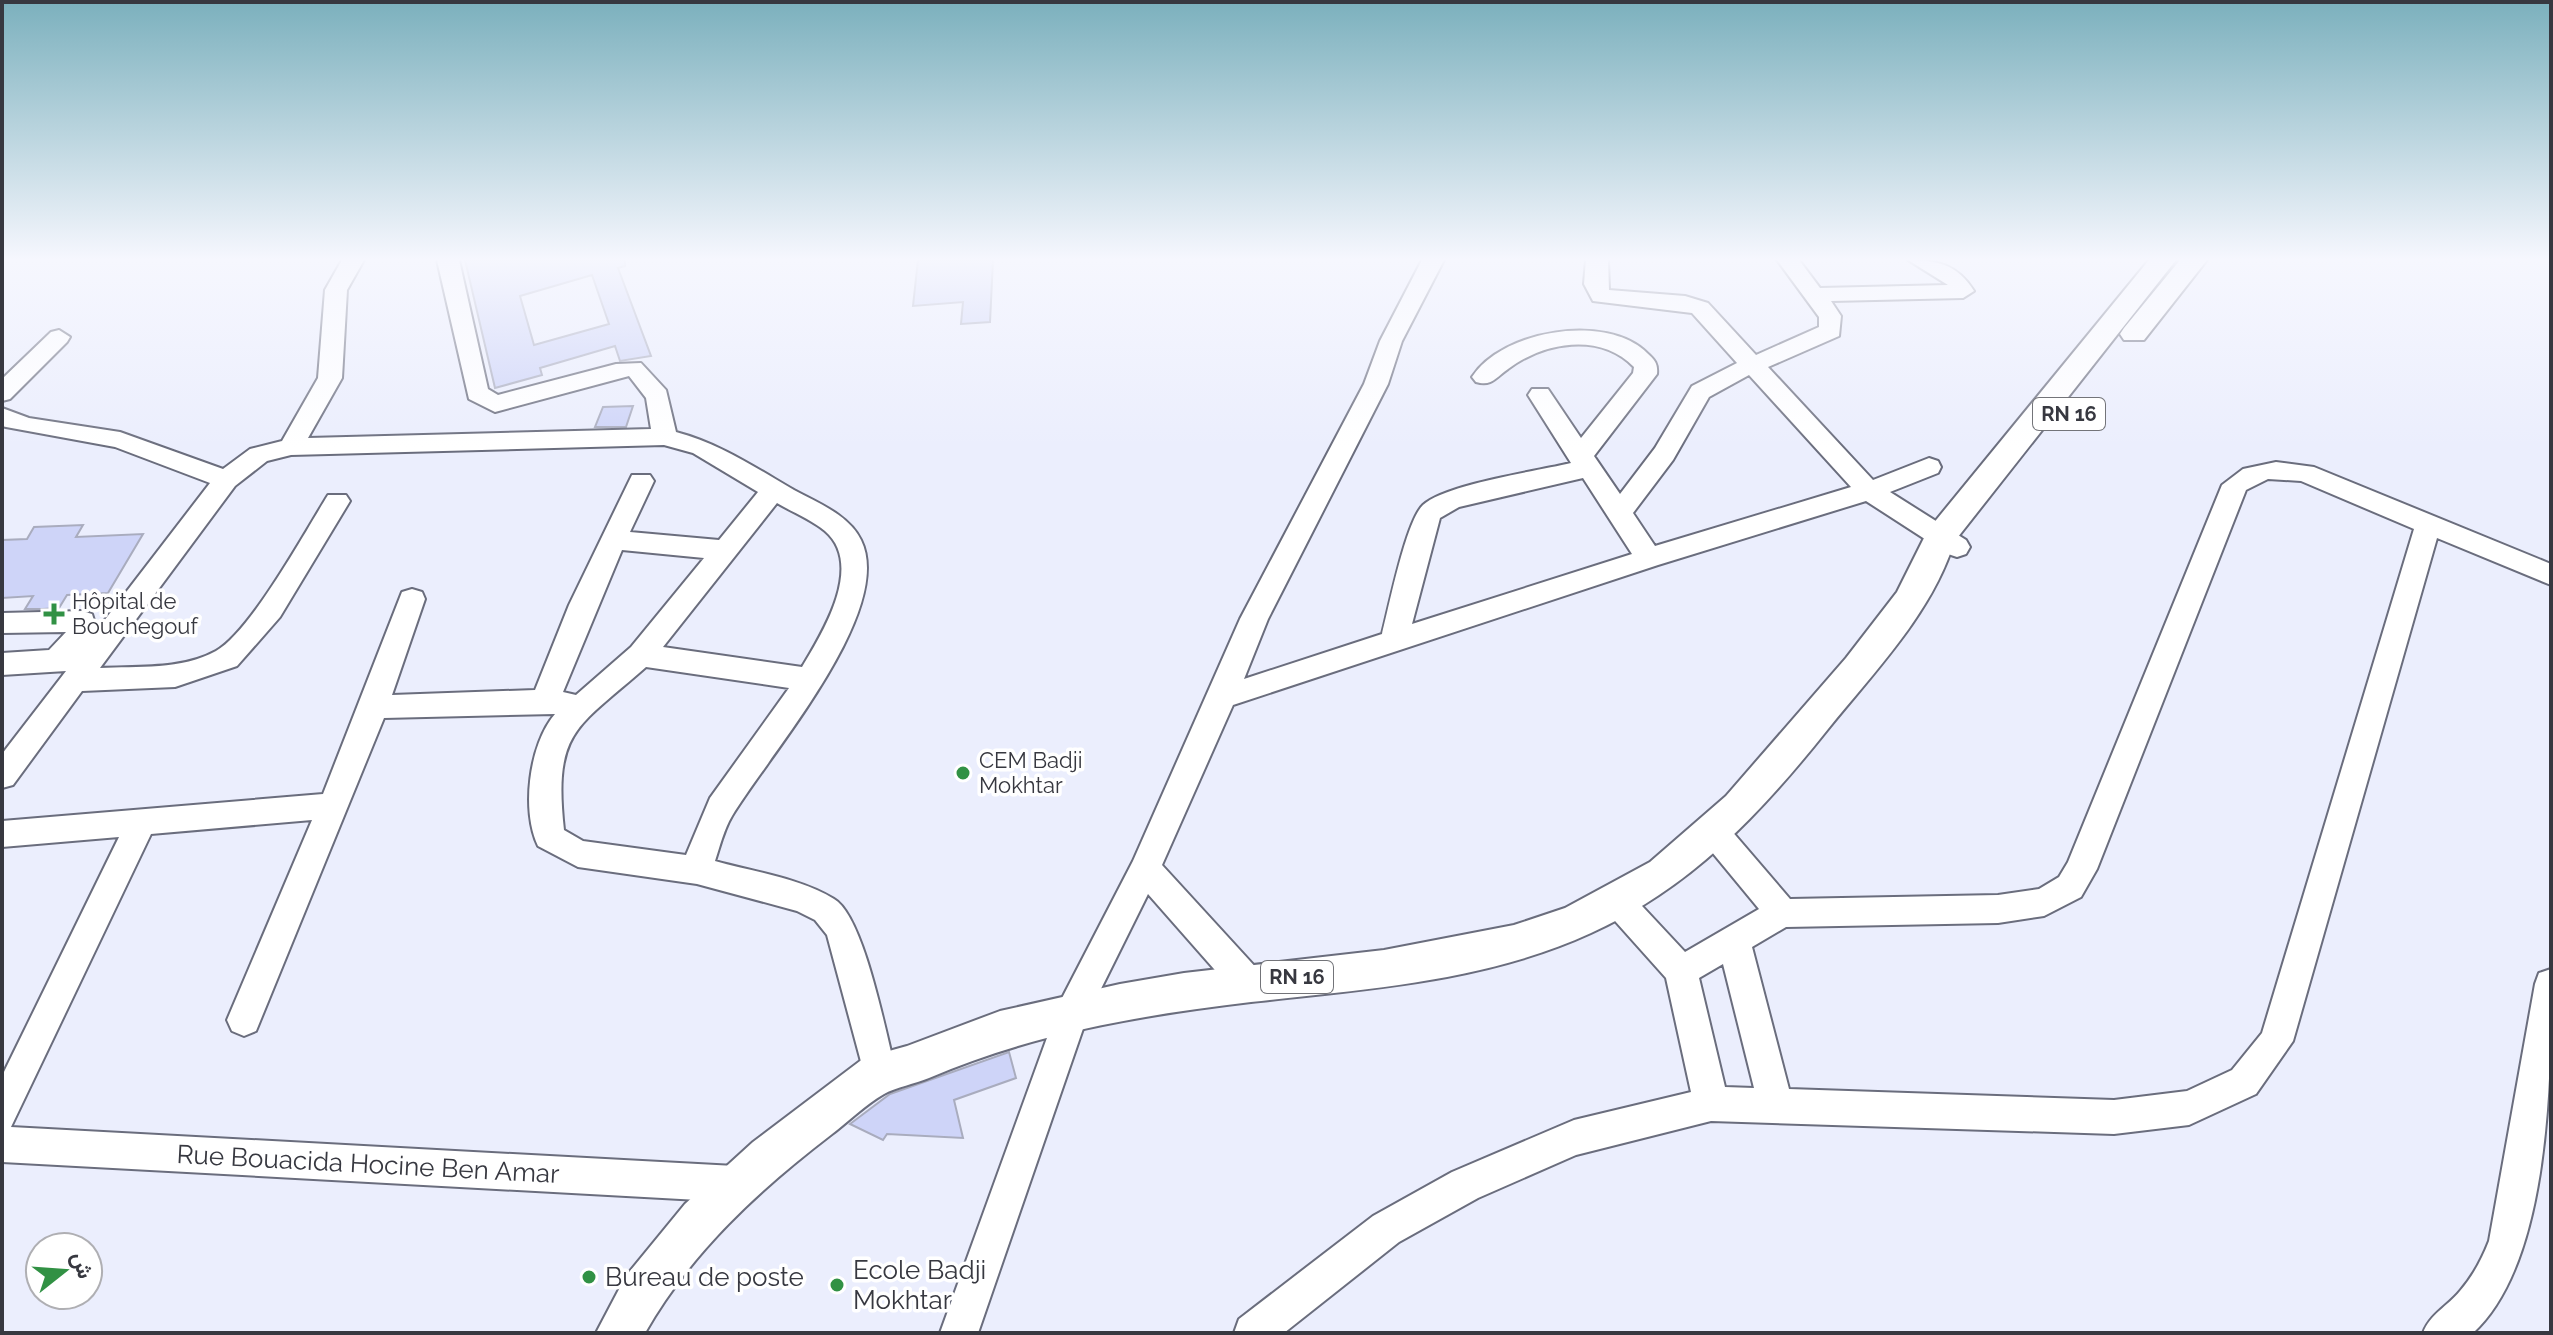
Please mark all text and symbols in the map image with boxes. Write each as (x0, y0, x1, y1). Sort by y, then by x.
road number: RN 16 (2033, 398, 2105, 430)
place label: Hôpital de Bouchegouf (72, 588, 198, 639)
marker: Hôpital de Bouchegouf (43, 603, 65, 625)
place label: CEM Badji Mokhtar (979, 747, 1082, 798)
marker: CEM Badji Mokhtar (954, 764, 972, 782)
road number: RN 16 (1261, 961, 1333, 993)
street label: Rue Bouacida Hocine Ben Amar (176, 1139, 560, 1189)
north arrow (24, 1231, 104, 1311)
text: ش (66, 1249, 99, 1282)
place label: Ecole Badji Mokhtar (853, 1255, 986, 1315)
place label: Bureau de poste (605, 1262, 804, 1292)
marker: Bureau de poste (580, 1268, 598, 1286)
marker: Ecole Badji Mokhtar (828, 1276, 846, 1294)

